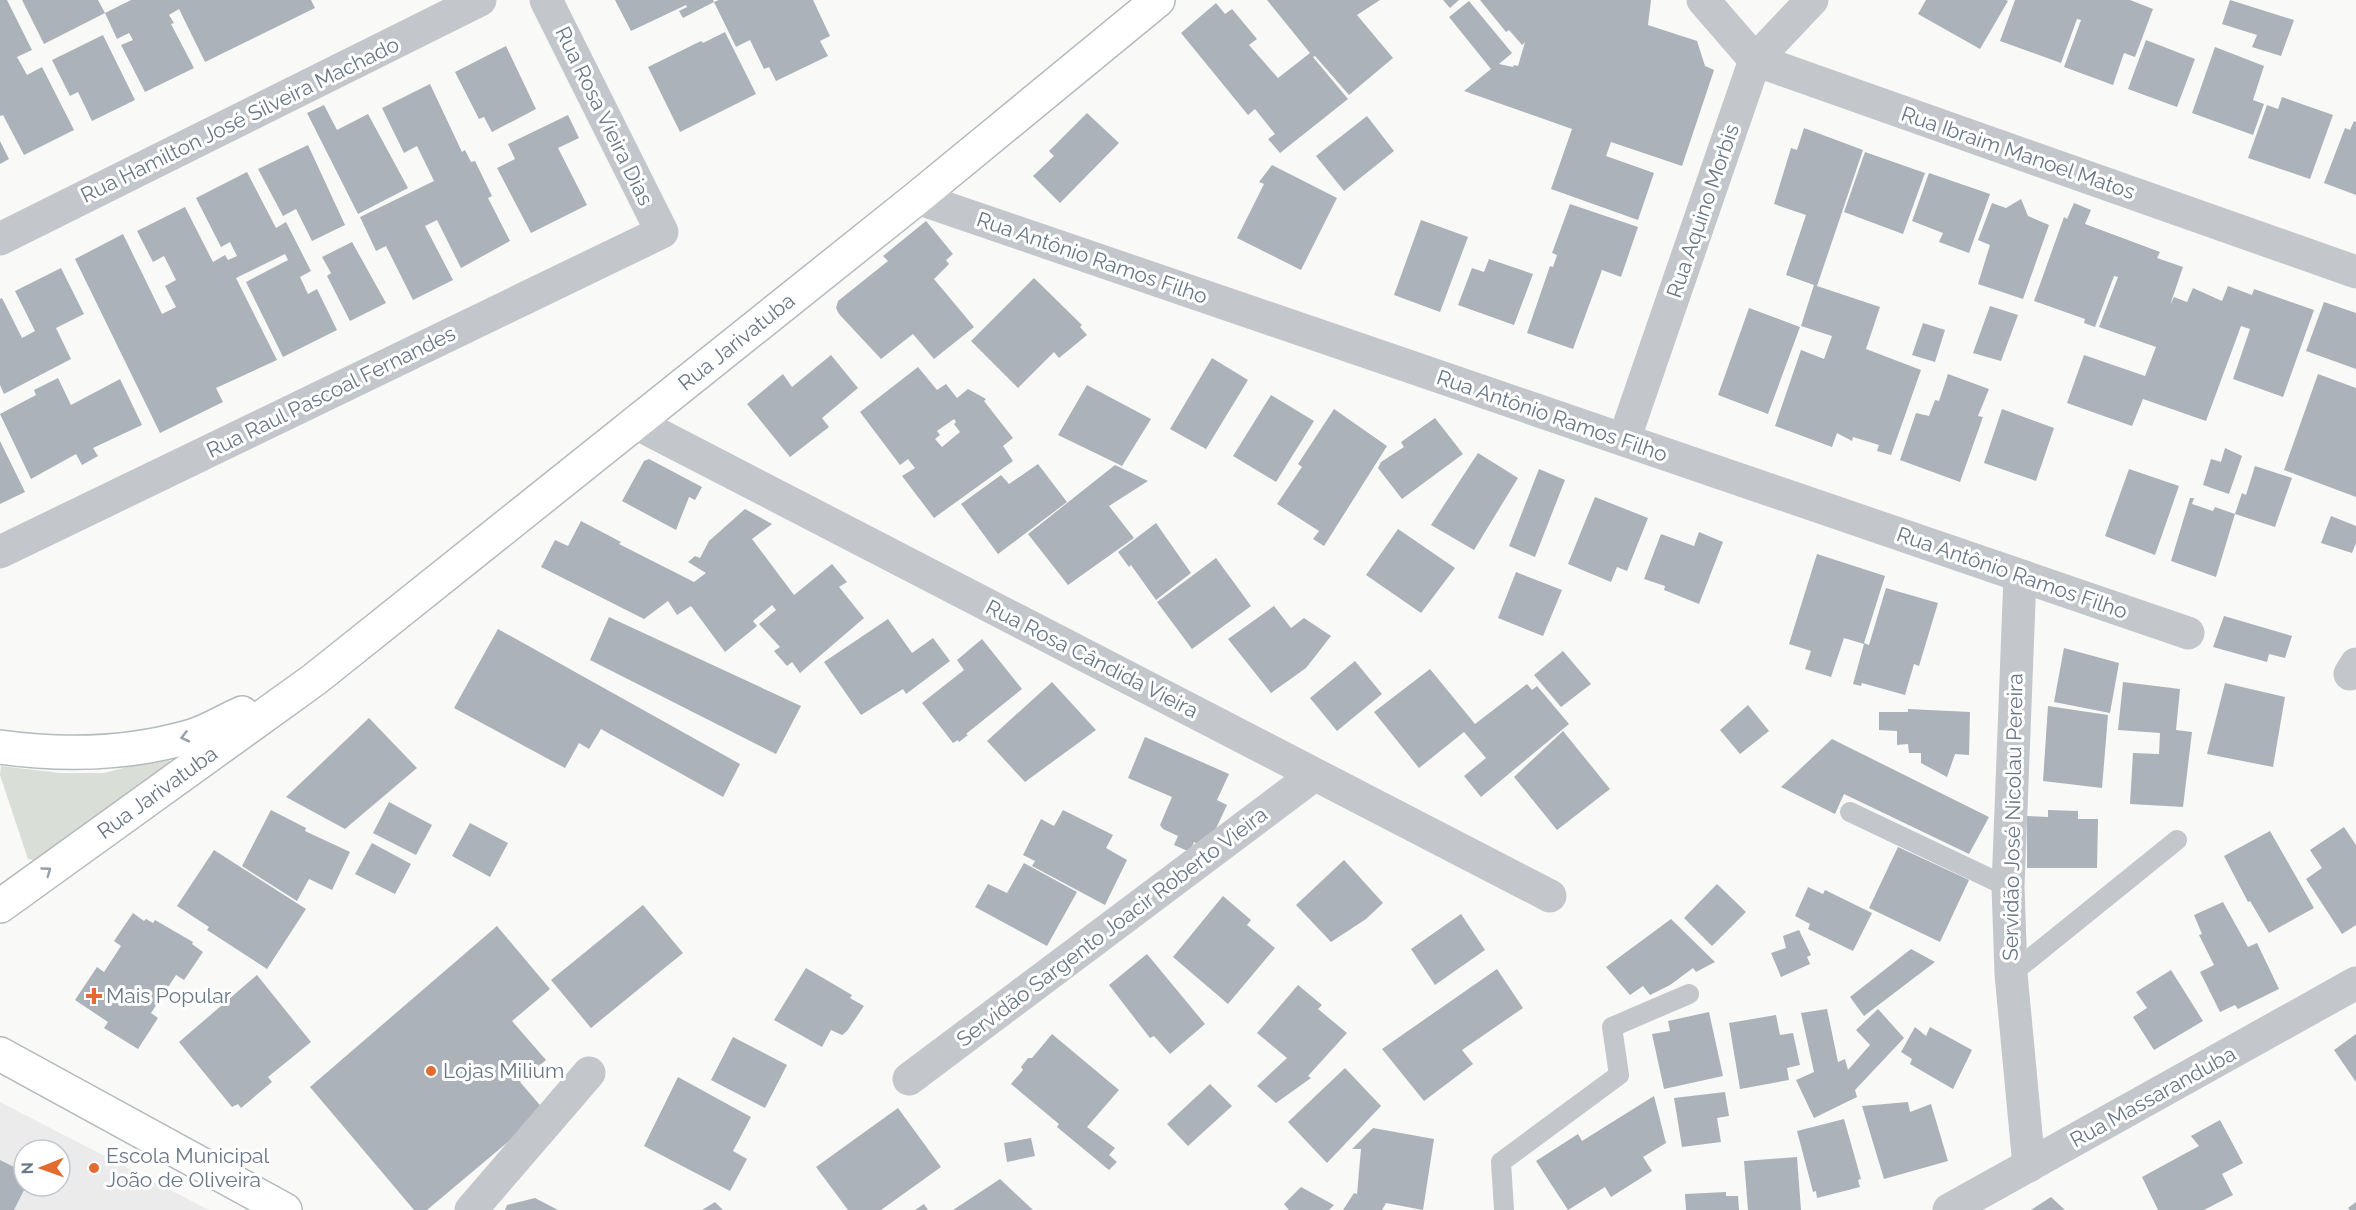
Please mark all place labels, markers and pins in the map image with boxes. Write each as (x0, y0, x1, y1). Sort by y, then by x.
place label: Mais Popular (106, 983, 232, 1008)
marker: Mais Popular (87, 989, 101, 1003)
place label: Lojas Milium (443, 1058, 564, 1083)
marker: Lojas Milium (424, 1064, 438, 1078)
place label: Escola Municipal João de Oliveira (106, 1143, 270, 1192)
marker: Escola Municipal João de Oliveira (87, 1161, 101, 1175)

